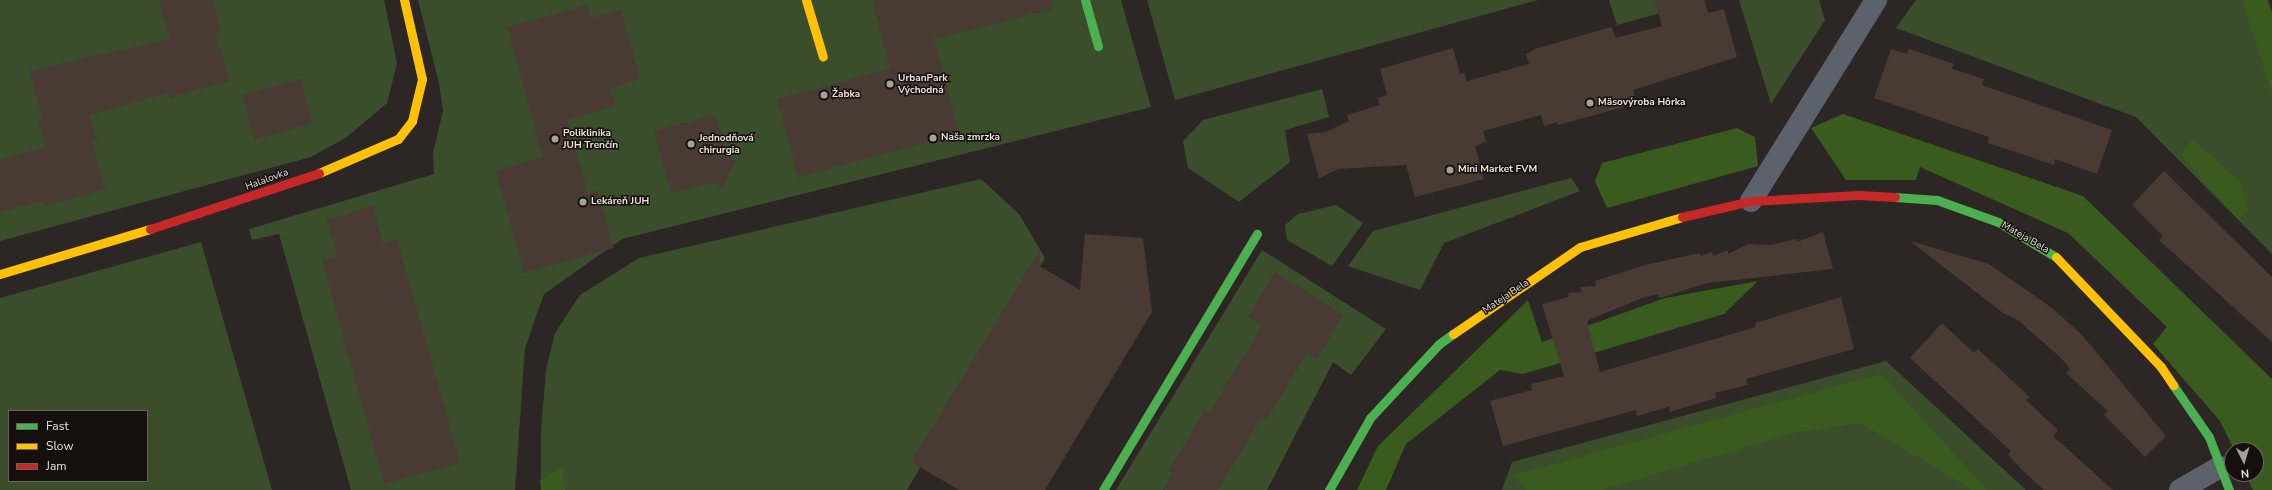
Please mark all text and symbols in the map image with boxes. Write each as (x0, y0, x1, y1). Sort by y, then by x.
place label: UrbanPark Východná (898, 72, 948, 96)
marker: UrbanPark Východná (885, 79, 895, 89)
place label: Žabka (832, 89, 860, 101)
marker: Žabka (819, 90, 829, 100)
place label: Mäsovýroba Hôrka (1598, 97, 1686, 109)
marker: Mäsovýroba Hôrka (1585, 98, 1595, 108)
place label: Poliklinika JUH Trenčín (563, 127, 618, 150)
place label: Jednodňová chirurgia (699, 132, 754, 156)
place label: Naša zmrzka (941, 132, 1000, 144)
marker: Naša zmrzka (928, 133, 938, 143)
marker: Poliklinika JUH Trenčín (550, 134, 560, 144)
marker: Jednodňová chirurgia (686, 139, 696, 149)
place label: Mini Market FVM (1458, 164, 1537, 176)
marker: Mini Market FVM (1445, 165, 1455, 175)
street label: Halalovka (244, 167, 290, 193)
place label: Lekáreň JUH (591, 196, 649, 208)
marker: Lekáreň JUH (578, 197, 588, 207)
street label: Mateja Bela (1999, 220, 2051, 256)
street label: Mateja Bela (1481, 277, 1531, 317)
legend (8, 410, 148, 482)
text: Fast (46, 418, 69, 434)
text: Slow (46, 438, 74, 454)
north arrow (2224, 442, 2264, 482)
text: Jam (46, 458, 67, 474)
text: N (2240, 466, 2250, 481)

